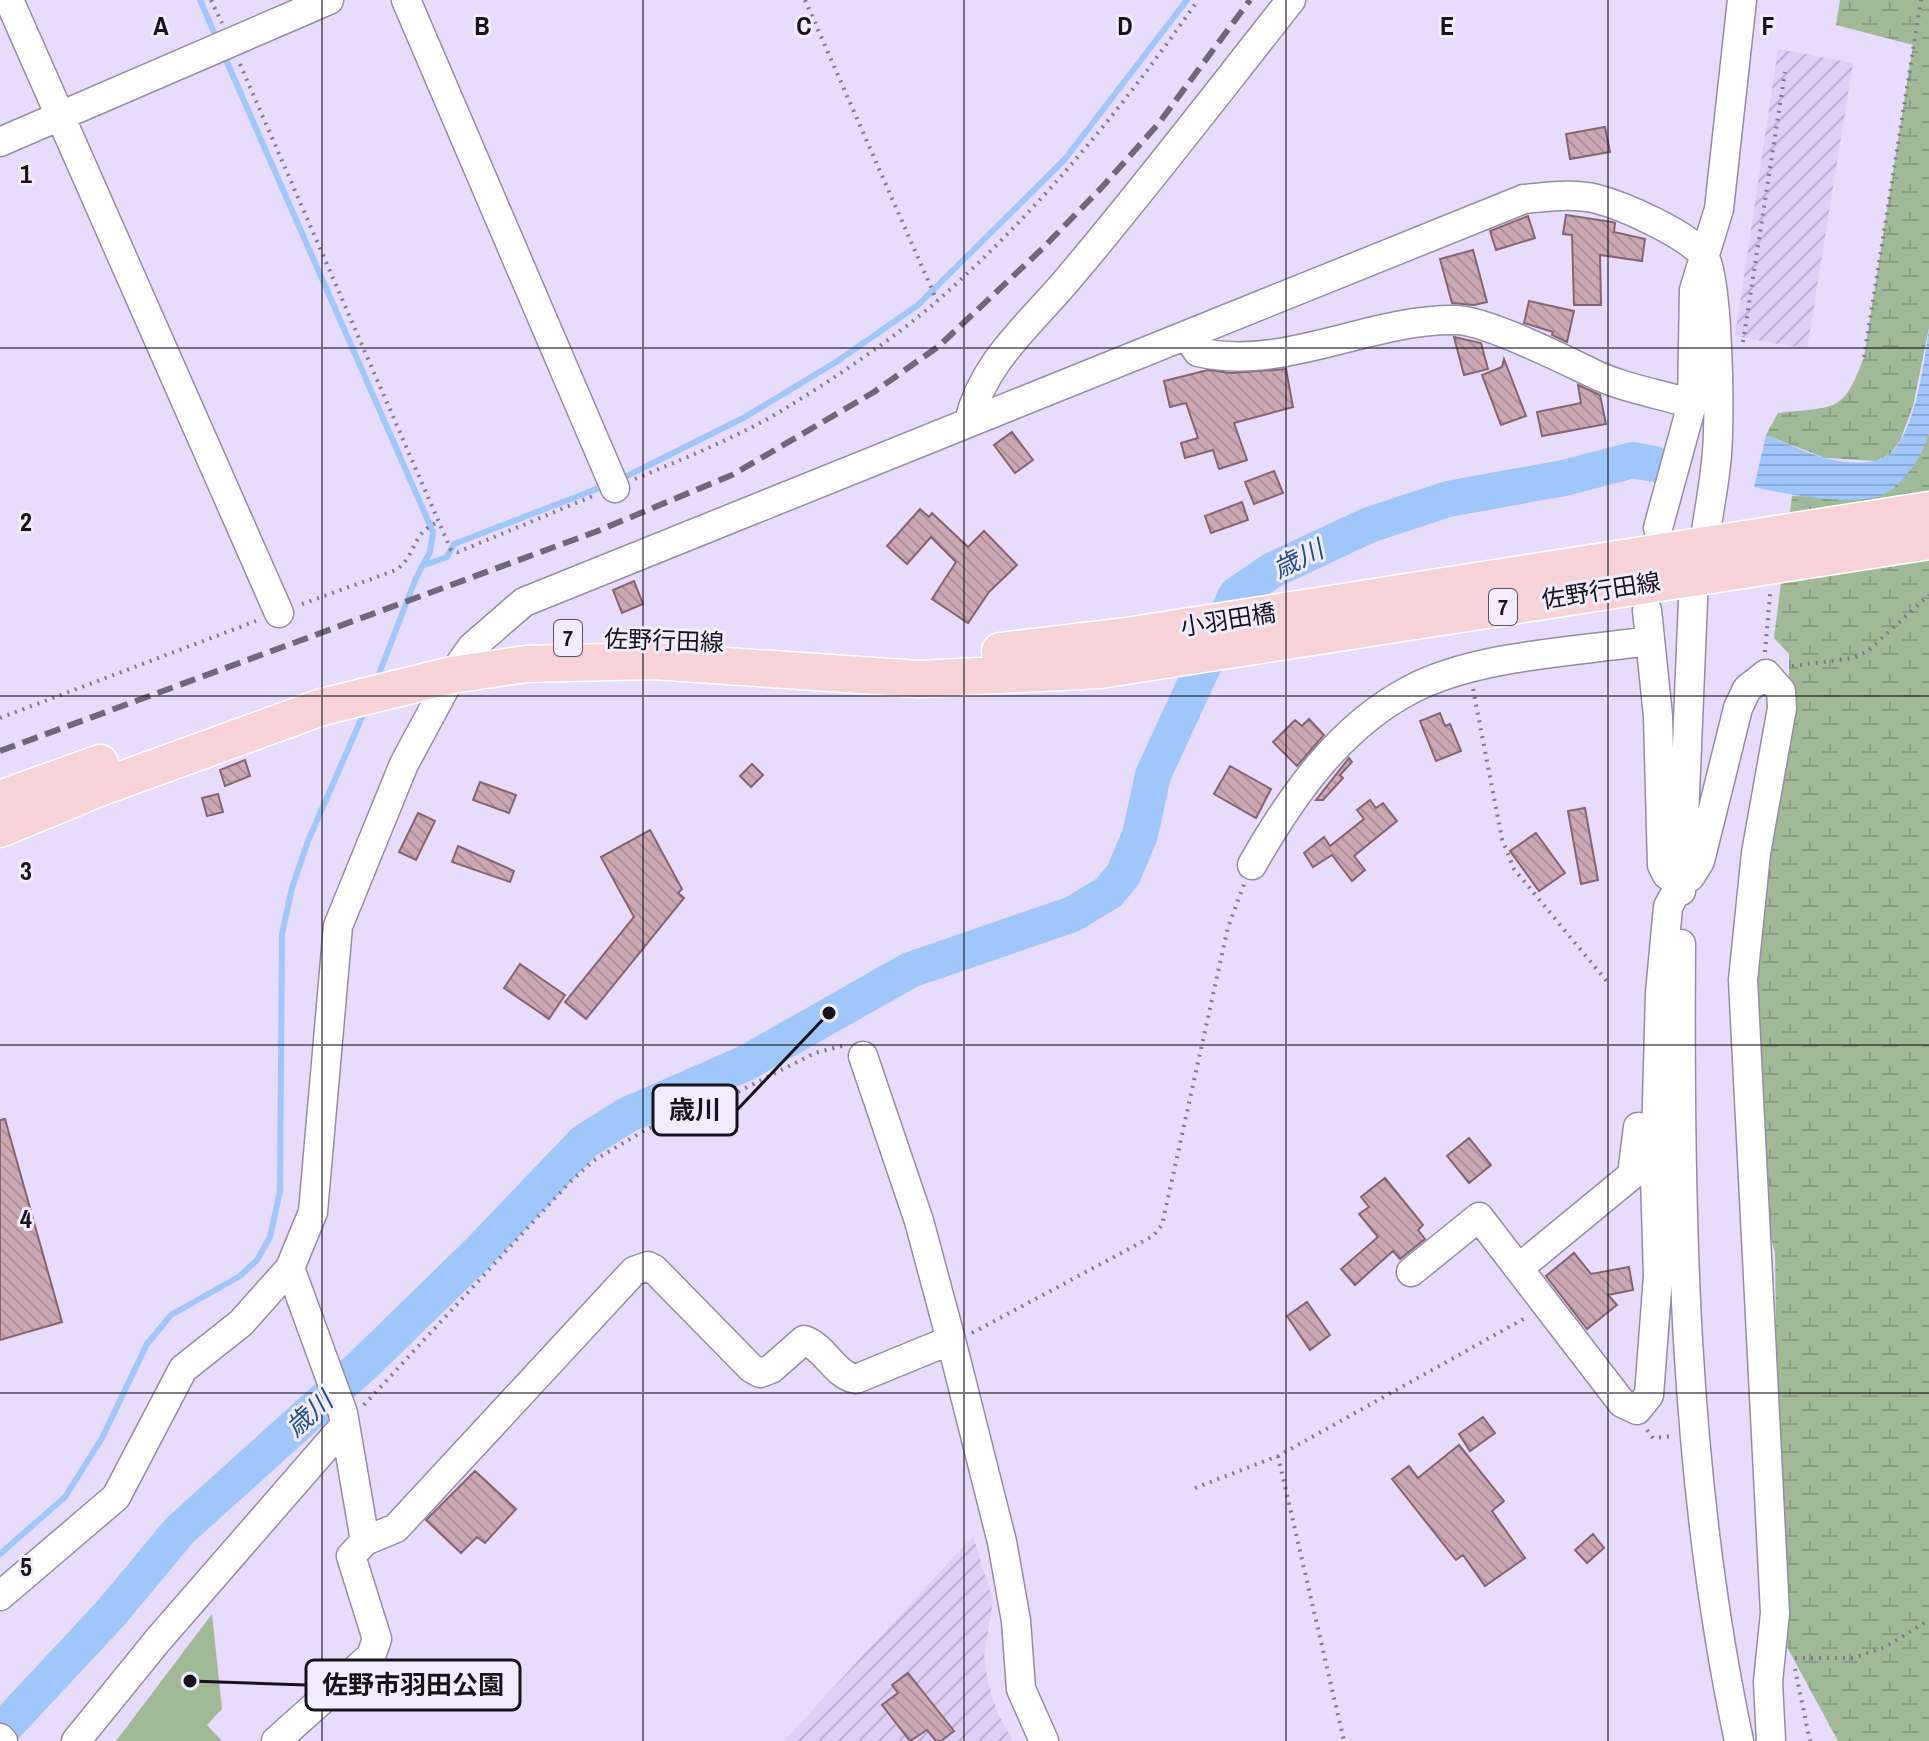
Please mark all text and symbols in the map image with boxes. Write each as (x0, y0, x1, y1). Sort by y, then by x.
text: A (153, 8, 169, 43)
text: B (474, 8, 490, 43)
text: C (796, 8, 812, 43)
text: D (1117, 8, 1133, 43)
text: E (1440, 8, 1454, 43)
text: F (1761, 8, 1775, 43)
text: 1 (20, 156, 32, 191)
text: 2 (20, 504, 32, 539)
water label: 歳川 (1267, 530, 1332, 586)
street label: 佐野行田線 (1539, 565, 1663, 615)
road number: 7 (1489, 589, 1517, 625)
street label: 小羽田橋 (1178, 596, 1278, 642)
road number: 7 (554, 620, 582, 656)
street label: 佐野行田線 (604, 622, 725, 658)
text: 3 (20, 853, 32, 888)
callout: 歳川 (653, 1085, 737, 1135)
text: 歳川 (669, 1092, 721, 1127)
text: 4 (20, 1201, 32, 1236)
water label: 歳川 (278, 1381, 342, 1444)
text: 5 (20, 1549, 32, 1584)
callout: 佐野市羽田公園 (306, 1660, 520, 1710)
text: 佐野市羽田公園 (322, 1667, 504, 1702)

